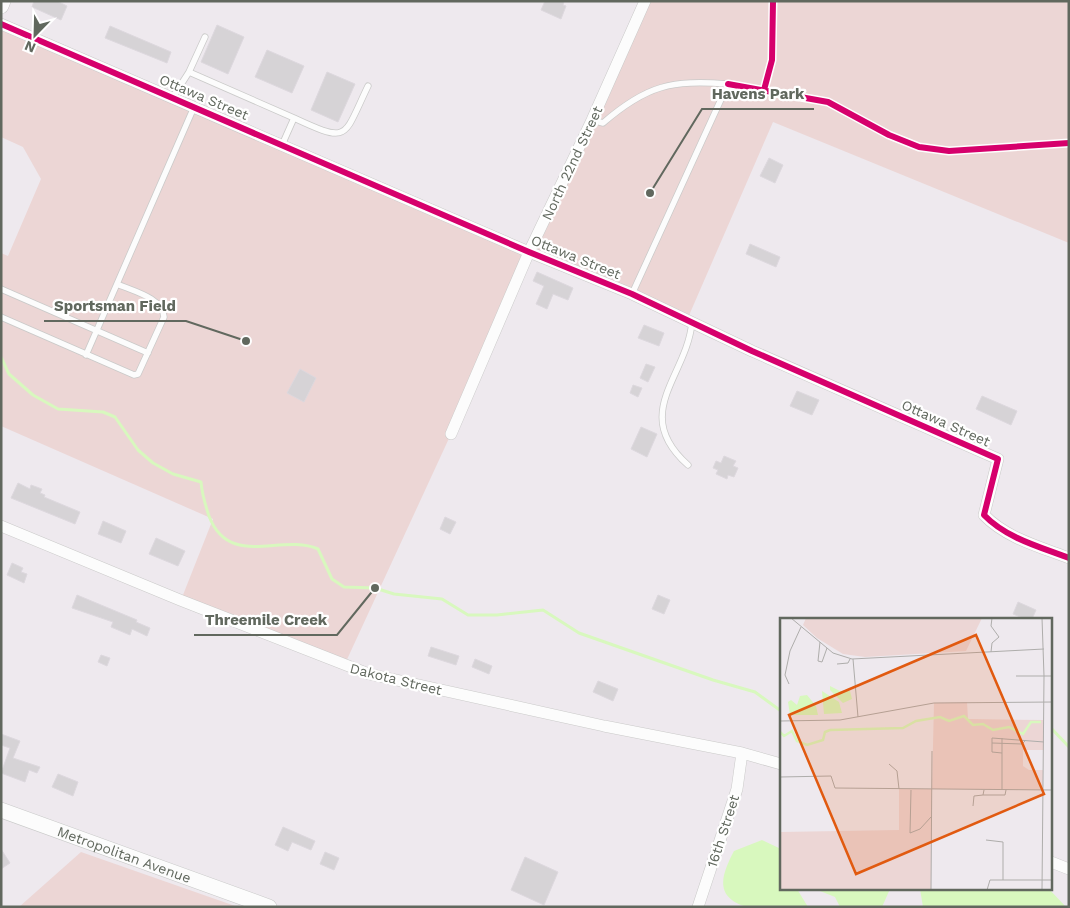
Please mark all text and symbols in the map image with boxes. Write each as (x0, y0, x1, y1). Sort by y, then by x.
north arrow (10, 10, 60, 60)
text: N (22, 38, 38, 56)
street label: Ottawa Street (157, 71, 251, 123)
callout: Havens Park (702, 79, 814, 109)
text: Havens Park (712, 85, 805, 103)
street label: North 22nd Street (539, 103, 605, 223)
street label: Ottawa Street (529, 232, 623, 282)
callout: Sportsman Field (44, 291, 186, 321)
text: Sportsman Field (54, 297, 176, 315)
street label: Ottawa Street (899, 396, 993, 450)
callout: Threemile Creek (194, 605, 337, 635)
text: Threemile Creek (205, 611, 328, 629)
inset map (780, 618, 1052, 890)
street label: Dakota Street (348, 660, 444, 698)
street label: 16th Street (704, 793, 742, 869)
street label: Metropolitan Avenue (55, 823, 193, 886)

